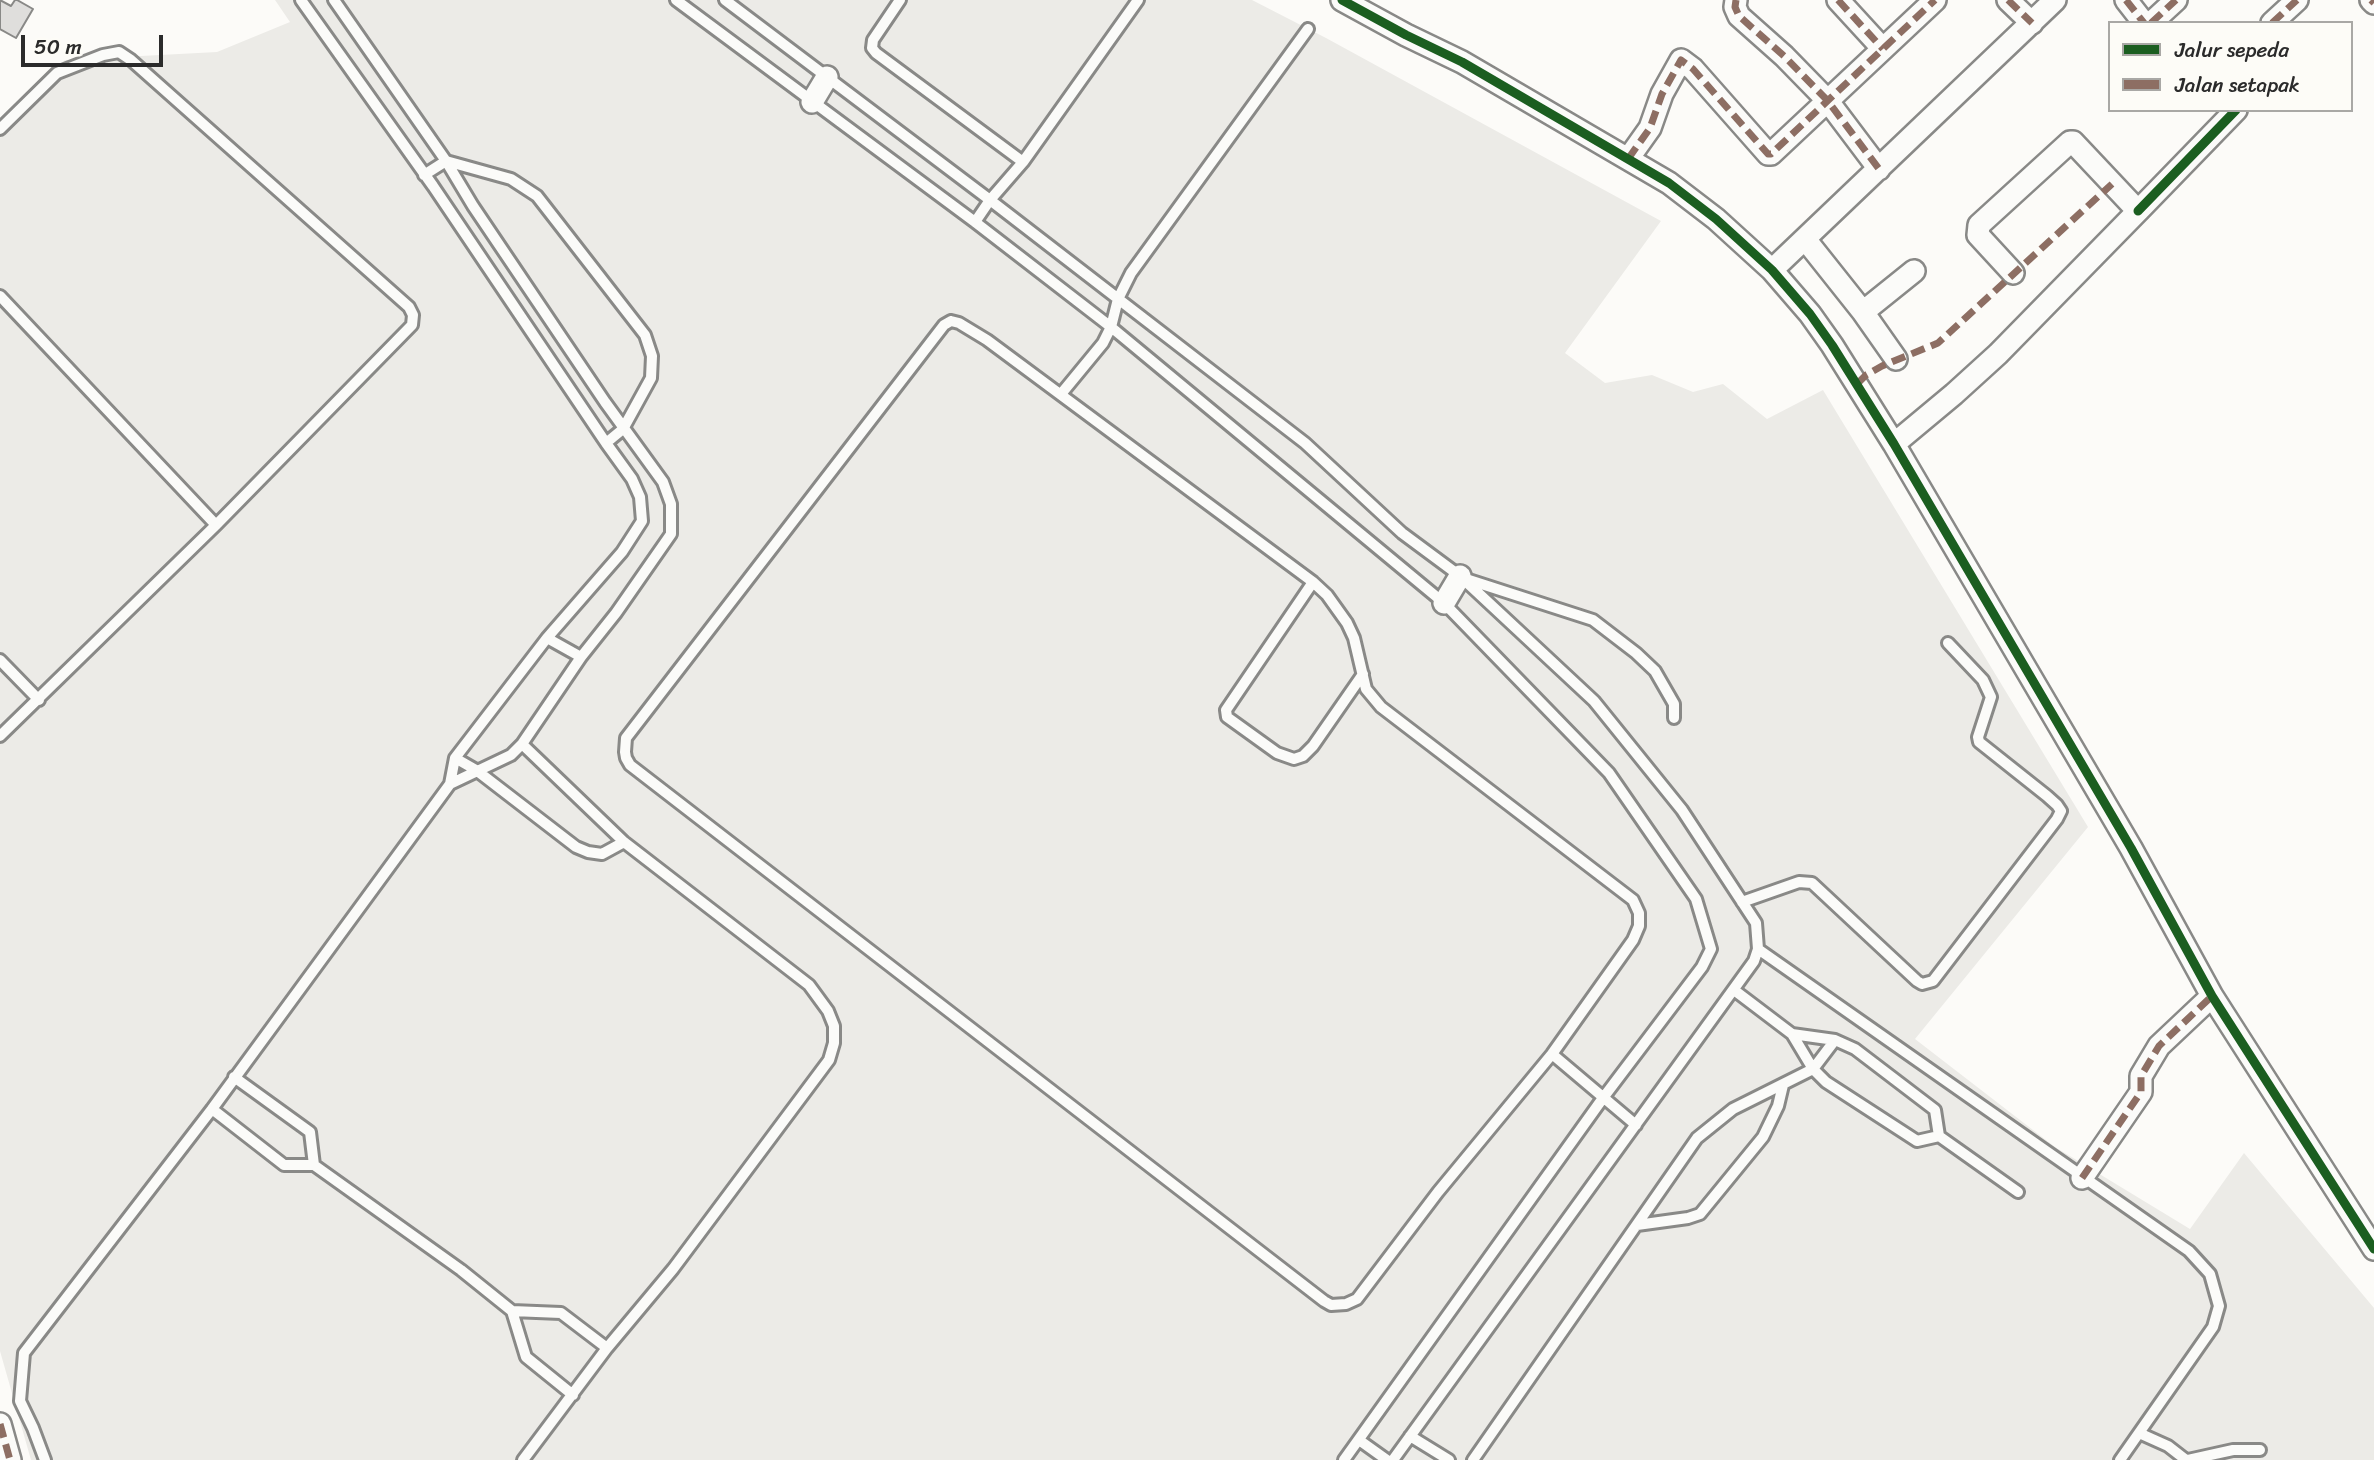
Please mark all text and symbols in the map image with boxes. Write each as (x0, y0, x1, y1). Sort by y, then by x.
scale bar (24, 21, 166, 65)
legend (2108, 21, 2353, 112)
text: 50 m (34, 28, 82, 66)
text: Jalur sepeda (2175, 31, 2289, 69)
text: Jalan setapak (2175, 66, 2300, 104)

